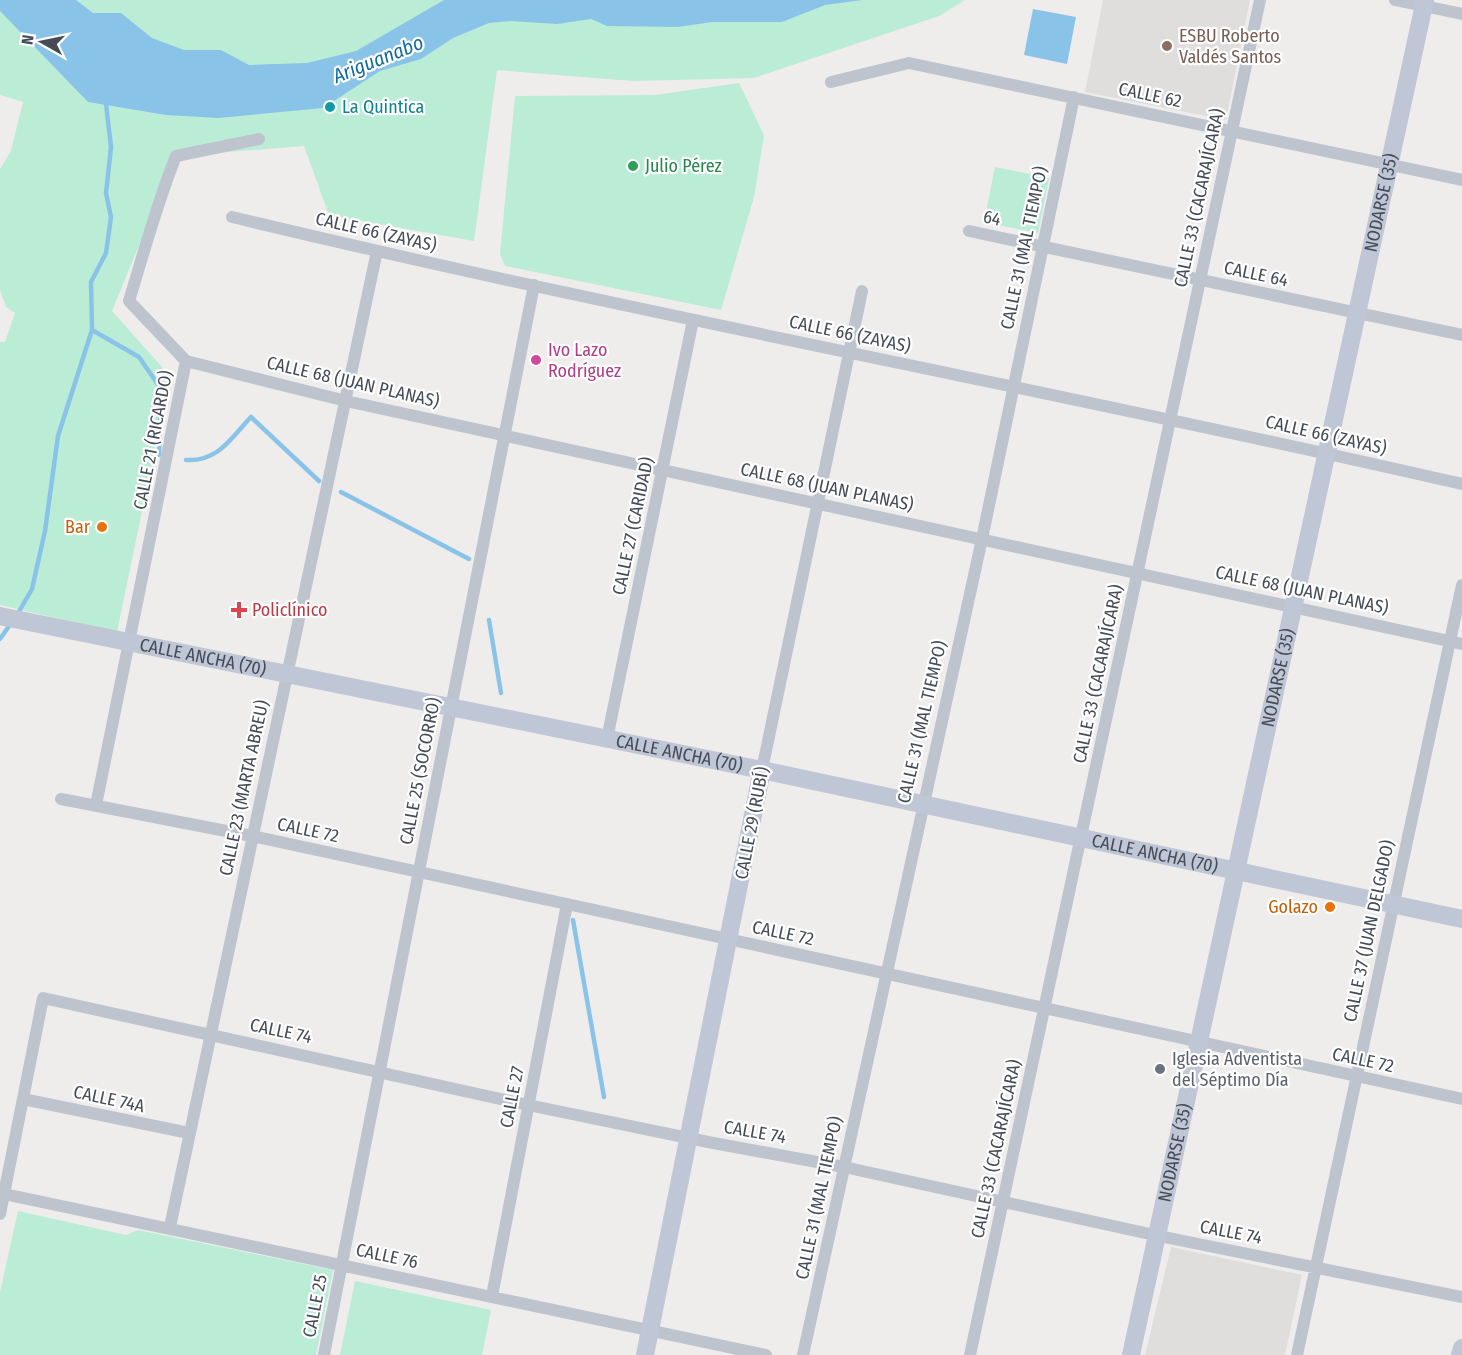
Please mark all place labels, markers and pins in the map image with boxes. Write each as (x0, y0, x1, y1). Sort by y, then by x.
place label: ESBU Roberto Valdés Santos (1179, 25, 1282, 68)
marker: ESBU Roberto Valdés Santos (1160, 39, 1174, 53)
place label: La Quintica (342, 96, 425, 118)
marker: La Quintica (323, 100, 337, 114)
place label: Julio Pérez (645, 155, 722, 177)
marker: Julio Pérez (626, 159, 640, 173)
place label: Ivo Lazo Rodríguez (548, 339, 621, 382)
marker: Ivo Lazo Rodríguez (529, 353, 543, 367)
place label: Bar (65, 516, 91, 538)
marker: Bar (95, 520, 109, 534)
place label: Policlínico (252, 599, 327, 621)
marker: Policlínico (230, 601, 248, 619)
place label: Golazo (1268, 896, 1318, 918)
marker: Golazo (1323, 900, 1337, 914)
place label: Iglesia Adventista del Séptimo Día (1172, 1048, 1302, 1091)
marker: Iglesia Adventista del Séptimo Día (1153, 1062, 1167, 1076)

